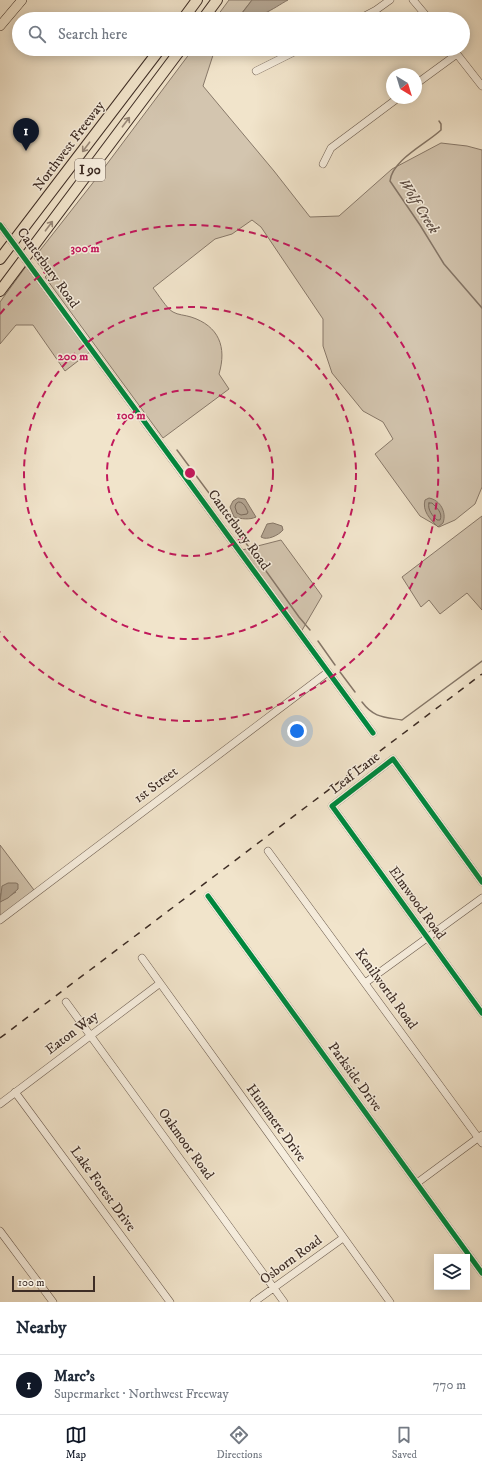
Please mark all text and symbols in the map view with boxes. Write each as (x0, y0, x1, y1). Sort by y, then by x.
search box (12, 12, 470, 56)
icon: search (26, 23, 48, 45)
text: Search here (58, 25, 127, 44)
north arrow (386, 68, 422, 104)
street label: Northwest Freeway (29, 97, 109, 195)
one-way arrow (122, 117, 131, 128)
pin: 1 (13, 118, 39, 151)
one-way arrow (82, 141, 90, 152)
road number: I 90 (75, 159, 105, 181)
water label: Wolf Creek (394, 175, 444, 238)
one-way arrow (44, 221, 53, 232)
street label: Canterbury Road (13, 224, 83, 312)
text: 300 m (71, 241, 99, 256)
text: 200 m (58, 349, 88, 364)
text: 100 m (117, 408, 145, 423)
centre of rings (183, 466, 197, 480)
street label: Canterbury Road (204, 486, 274, 574)
your location (287, 721, 307, 741)
street label: Leaf Lane (326, 748, 384, 798)
street label: 1st Street (130, 762, 182, 807)
street label: Elmwood Road (384, 863, 450, 943)
street label: Kenilworth Road (351, 945, 421, 1033)
street label: Eaton Way (42, 1007, 102, 1059)
street label: Parkside Drive (324, 1039, 386, 1115)
street label: Huntmere Drive (242, 1081, 310, 1165)
street label: Oakmoor Road (154, 1105, 218, 1183)
street label: Lake Forest Drive (66, 1143, 140, 1235)
street label: Osborn Road (256, 1231, 326, 1289)
map controls (434, 1254, 470, 1290)
button: layers (434, 1254, 470, 1290)
scale bar (12, 1274, 95, 1293)
text: 100 m (18, 1276, 44, 1290)
text: Nearby (16, 1317, 66, 1339)
text: Marc's (54, 1367, 95, 1386)
text: 1 (27, 1377, 31, 1393)
text: 770 m (433, 1377, 466, 1393)
text: Supermarket · Northwest Freeway (54, 1386, 229, 1402)
tab: Map (65, 1424, 87, 1462)
tab: Directions (217, 1424, 262, 1462)
tab: Saved (392, 1424, 417, 1462)

